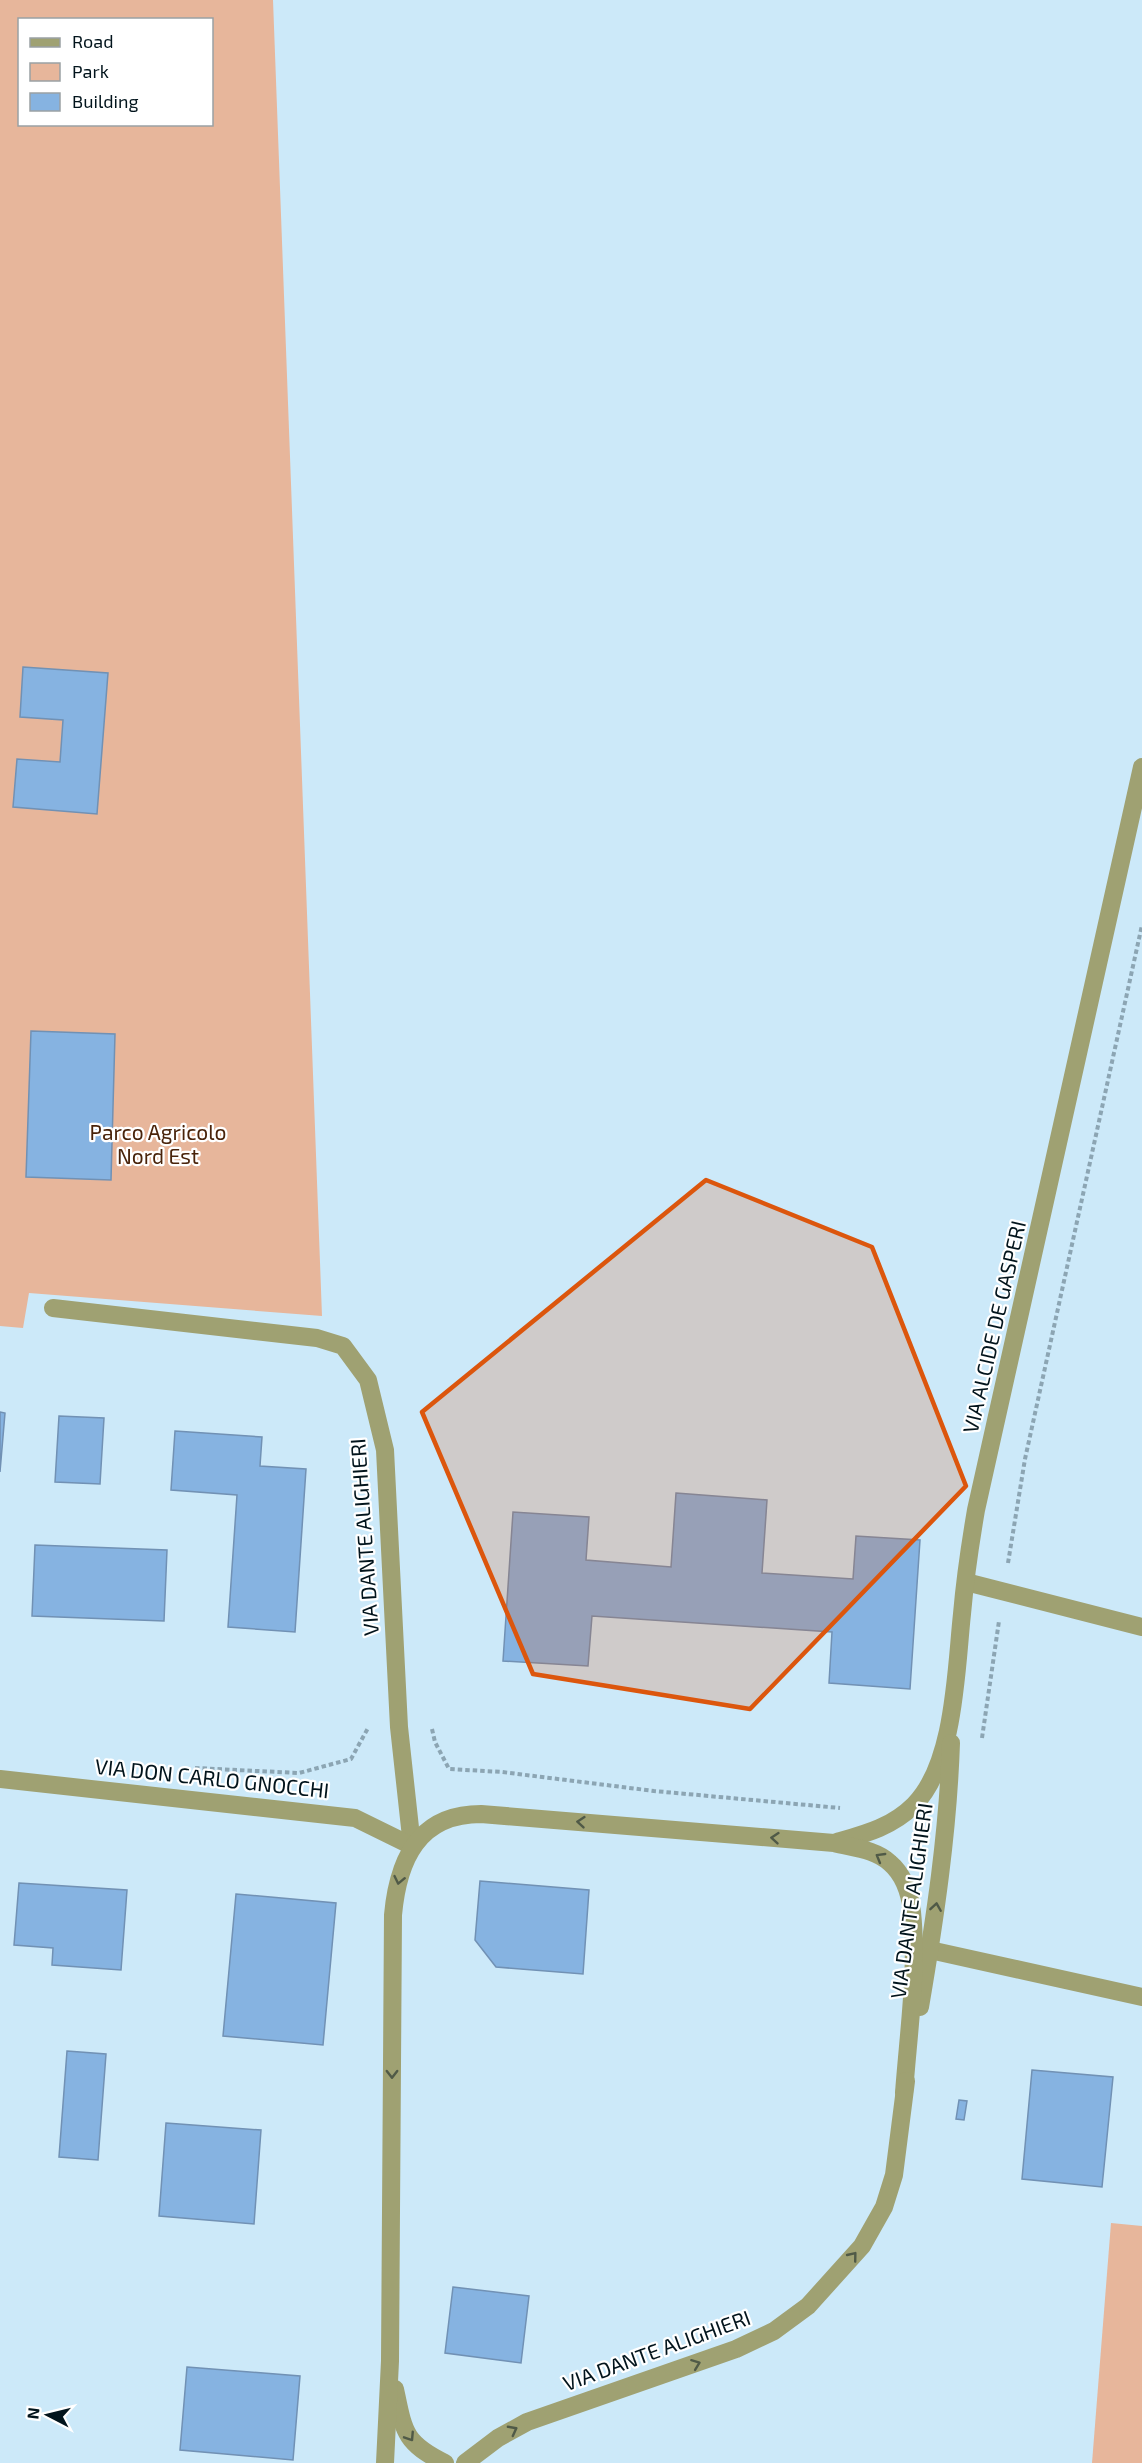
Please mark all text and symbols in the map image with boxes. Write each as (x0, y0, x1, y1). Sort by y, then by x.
legend (18, 18, 213, 126)
text: Road (72, 30, 113, 52)
text: Park (72, 60, 109, 82)
text: Building (72, 90, 139, 112)
park label: Parco Agricolo Nord Est (90, 1119, 226, 1168)
street label: VIA ALCIDE DE GASPERI (957, 1218, 1030, 1435)
street label: VIA DANTE ALIGHIERI (344, 1438, 383, 1637)
street label: VIA DON CARLO GNOCCHI (94, 1753, 331, 1802)
street label: VIA DANTE ALIGHIERI (884, 1801, 937, 2000)
one-way arrow (577, 1816, 586, 1829)
one-way arrow (771, 1832, 780, 1845)
one-way arrow (876, 1853, 886, 1864)
one-way arrow (393, 1874, 406, 1884)
one-way arrow (930, 1902, 942, 1911)
one-way arrow (386, 2070, 398, 2079)
one-way arrow (846, 2252, 857, 2263)
street label: VIA DANTE ALIGHIERI (559, 2304, 754, 2395)
one-way arrow (690, 2359, 701, 2371)
north arrow (18, 2385, 78, 2445)
text: N (22, 2406, 43, 2420)
one-way arrow (506, 2426, 517, 2437)
one-way arrow (403, 2431, 414, 2442)

